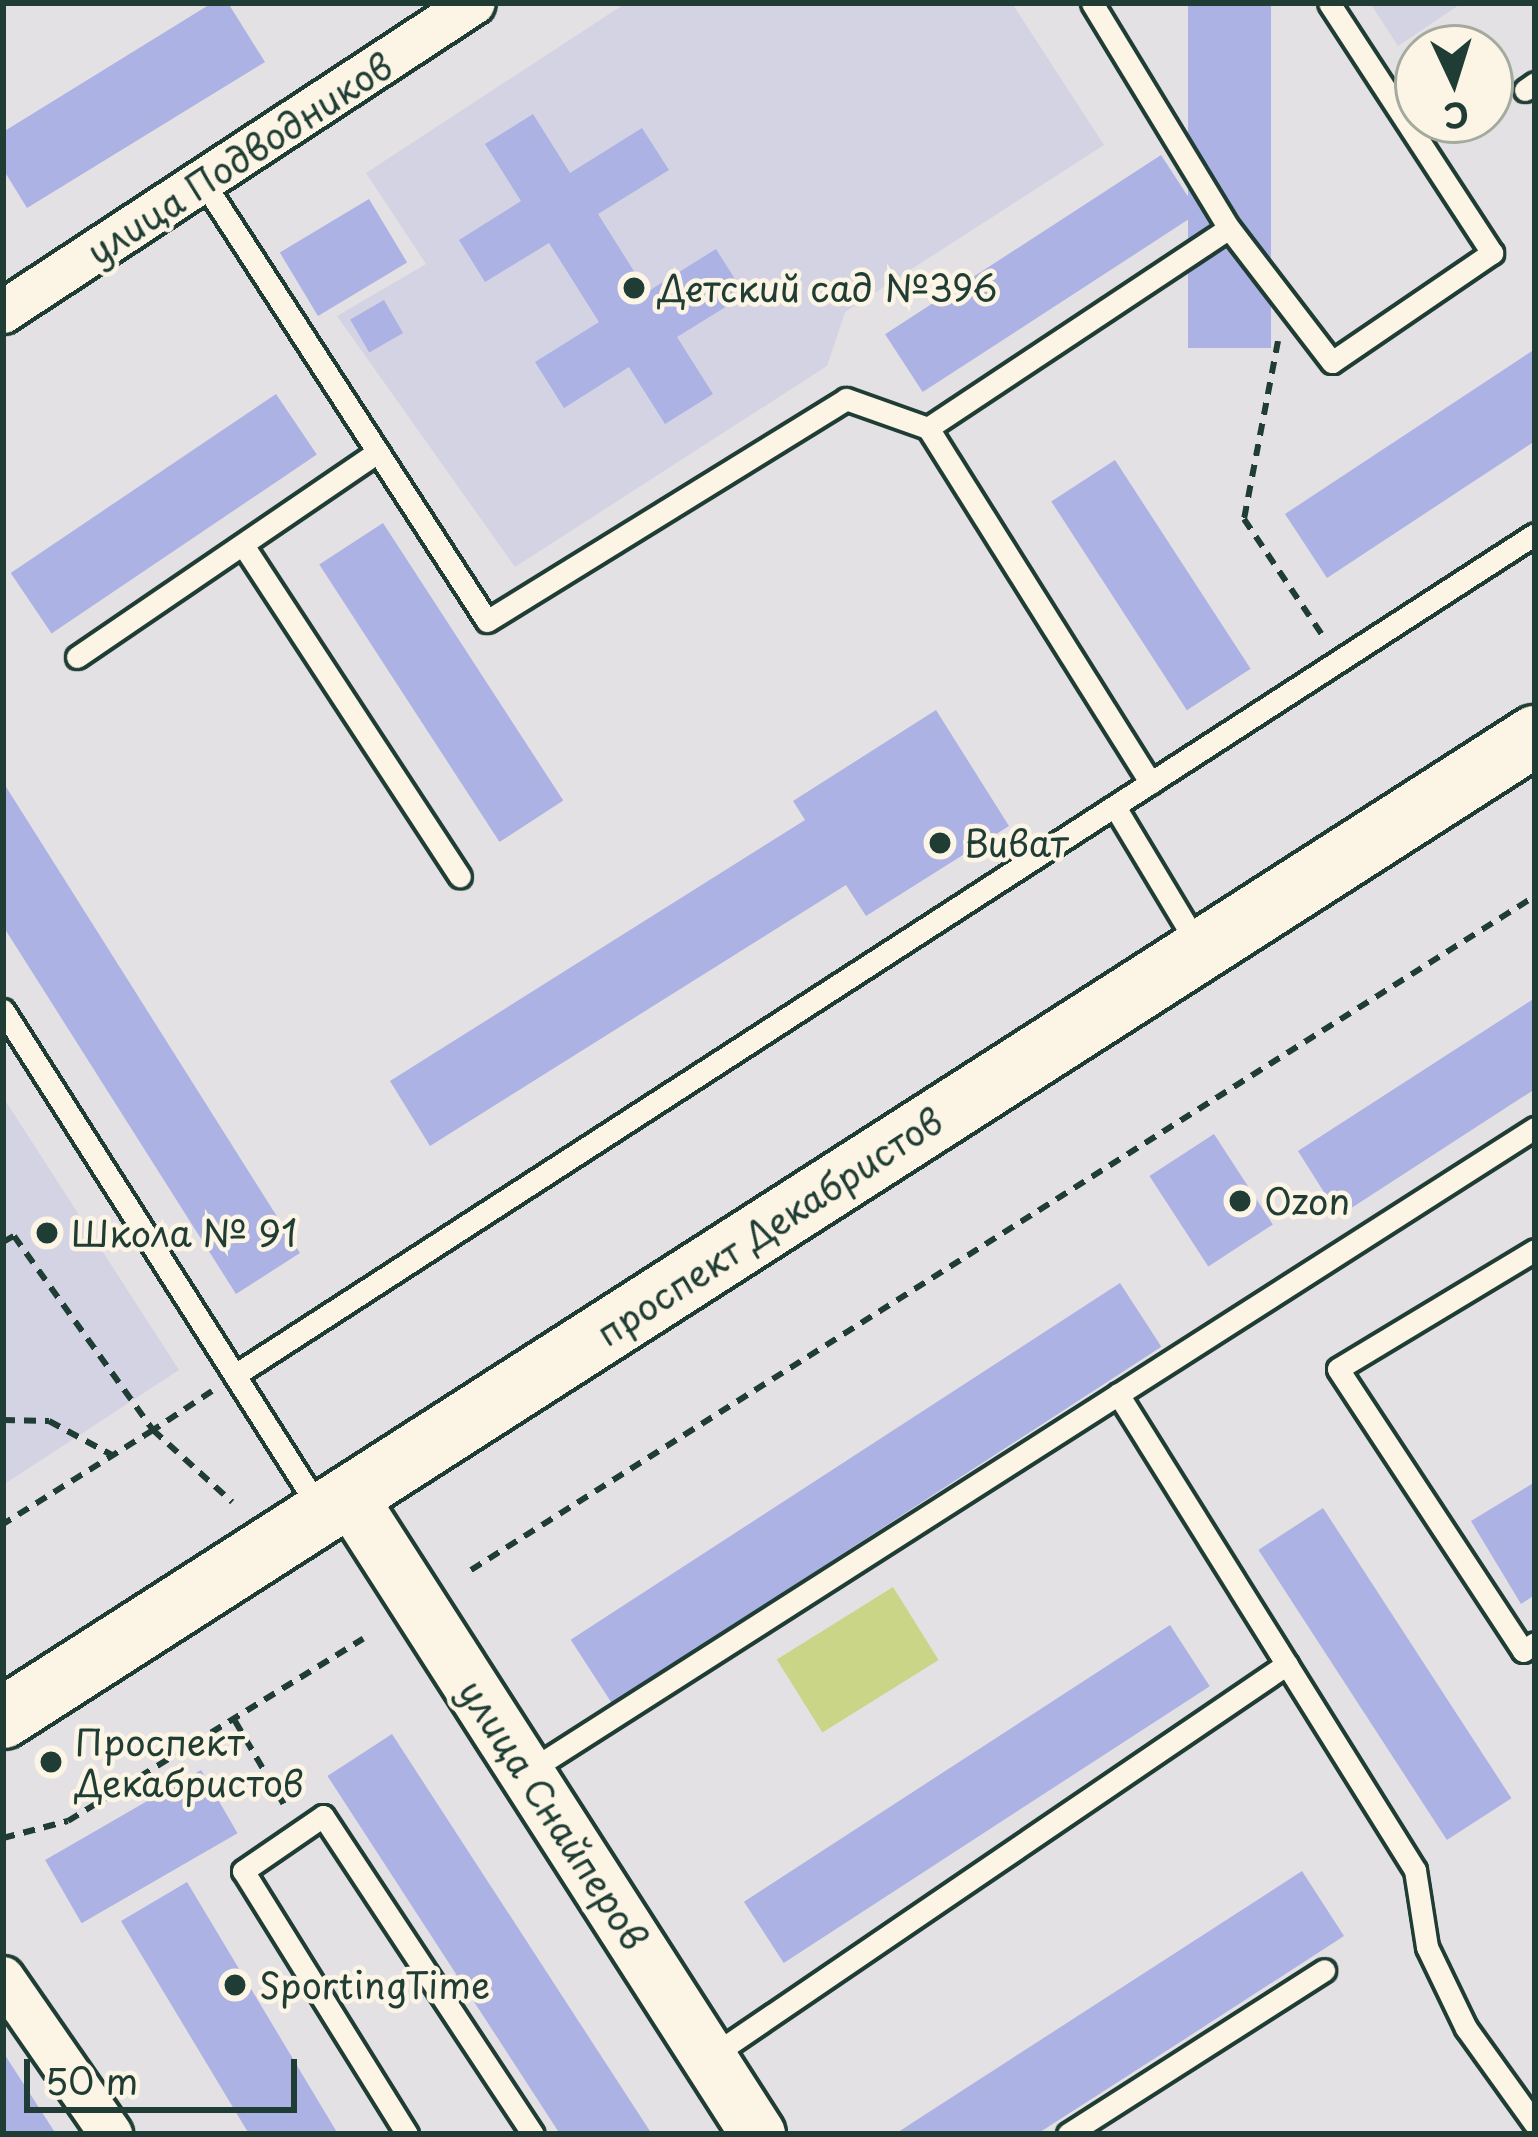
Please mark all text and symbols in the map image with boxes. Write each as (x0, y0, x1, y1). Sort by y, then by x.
north arrow (1394, 24, 1514, 144)
street label: улица Подводников (77, 43, 401, 273)
text: С (1442, 91, 1470, 143)
place label: Детский сад №396 (658, 266, 1000, 310)
marker: Детский сад №396 (621, 275, 647, 301)
place label: Виват (964, 821, 1068, 865)
marker: Виват (927, 830, 953, 856)
street label: проспект Декабристов (588, 1098, 950, 1354)
place label: Ozon (1264, 1179, 1350, 1223)
marker: Ozon (1227, 1188, 1253, 1214)
place label: Школа № 91 (71, 1211, 297, 1255)
marker: Школа № 91 (34, 1220, 60, 1246)
street label: улица Снайперов (450, 1670, 658, 1958)
place label: Проспект Декабристов (75, 1719, 304, 1804)
marker: Проспект Декабристов (38, 1749, 64, 1775)
place label: SportingTime (259, 1963, 490, 2007)
marker: SportingTime (222, 1972, 248, 1998)
scale bar (30, 2035, 303, 2109)
text: 50 m (45, 2053, 138, 2107)

